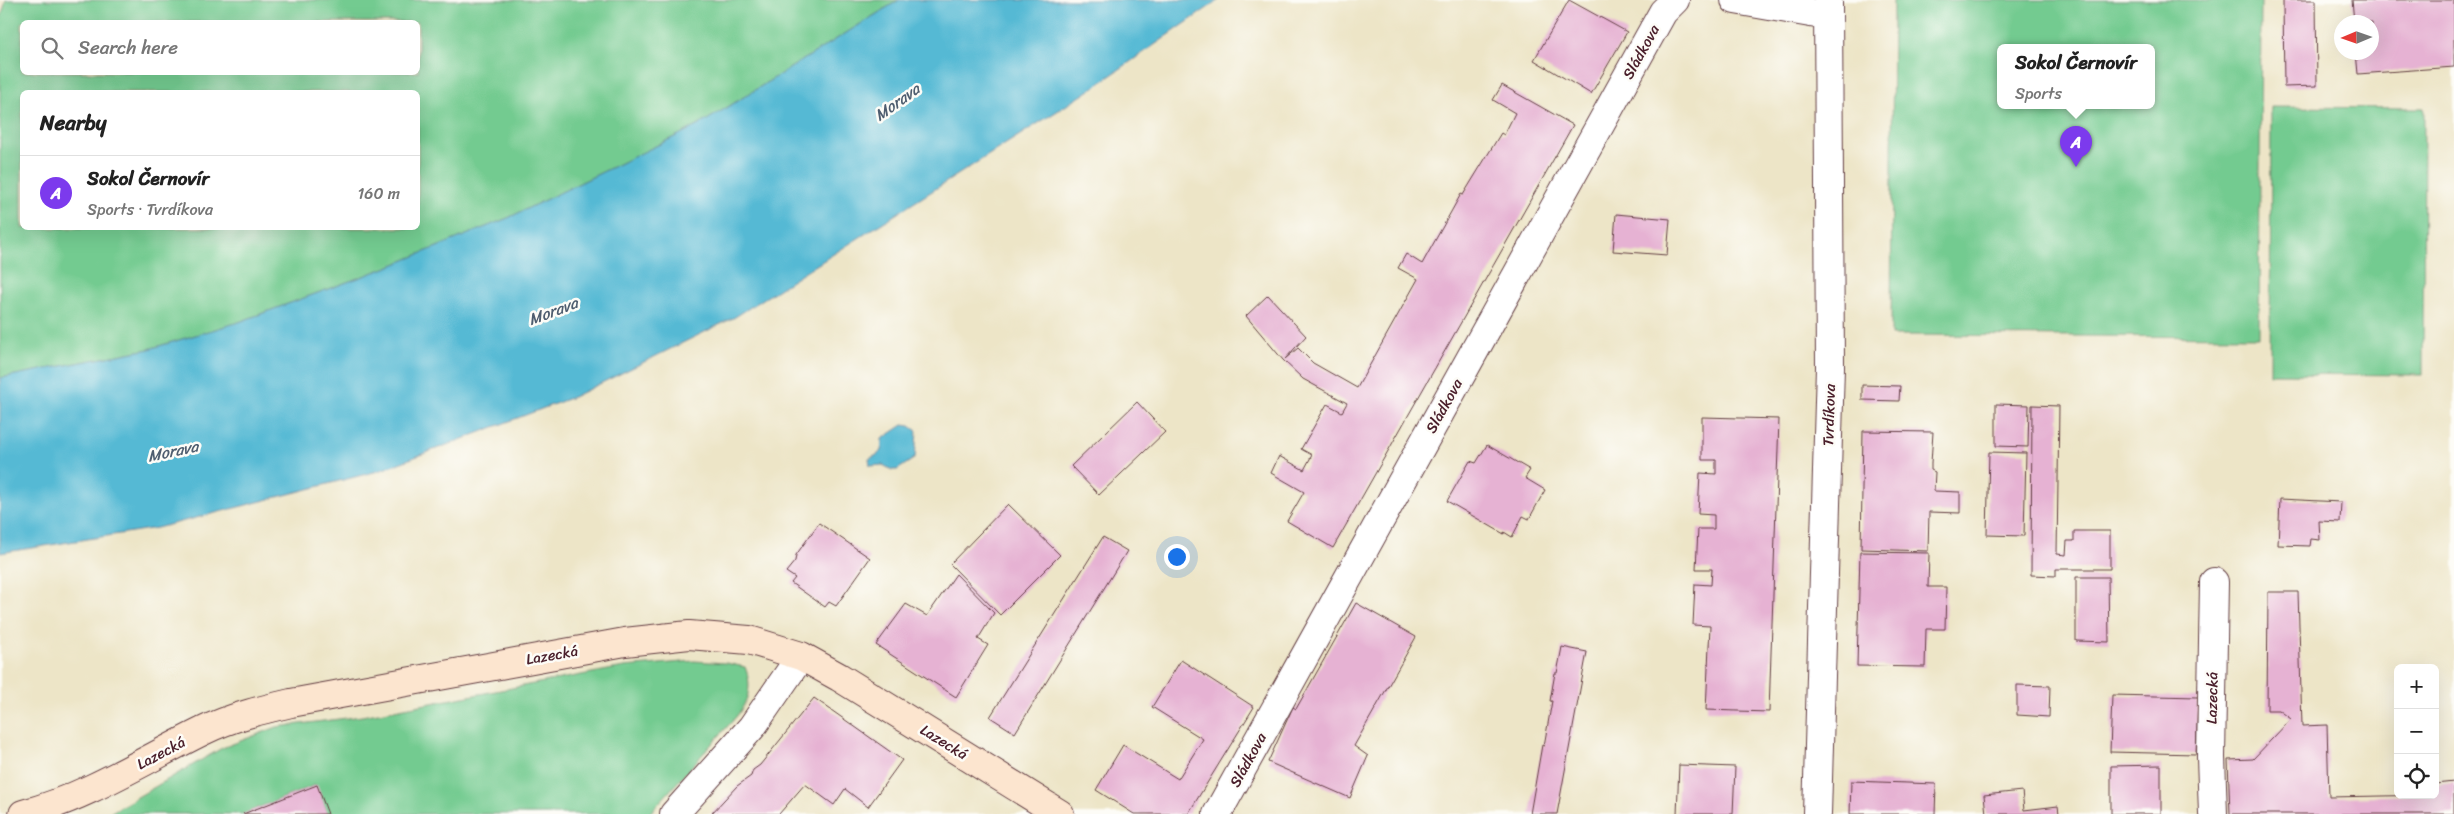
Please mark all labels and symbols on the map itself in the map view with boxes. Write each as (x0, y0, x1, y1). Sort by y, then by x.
north arrow (2334, 15, 2379, 60)
street label: Sládkova (1615, 19, 1667, 84)
water label: Morava (868, 74, 928, 129)
pin: A (2060, 126, 2092, 167)
water label: Morava (524, 288, 584, 334)
street label: Sládkova (1418, 373, 1470, 438)
street label: Tvrdíkova (1815, 383, 1843, 447)
water label: Morava (145, 431, 203, 471)
your location (1164, 544, 1190, 570)
street label: Lazecká (524, 638, 580, 672)
street label: Lazecká (2199, 671, 2225, 724)
street label: Lazecká (915, 717, 973, 767)
street label: Sládkova (1222, 727, 1274, 792)
street label: Lazecká (132, 729, 191, 777)

